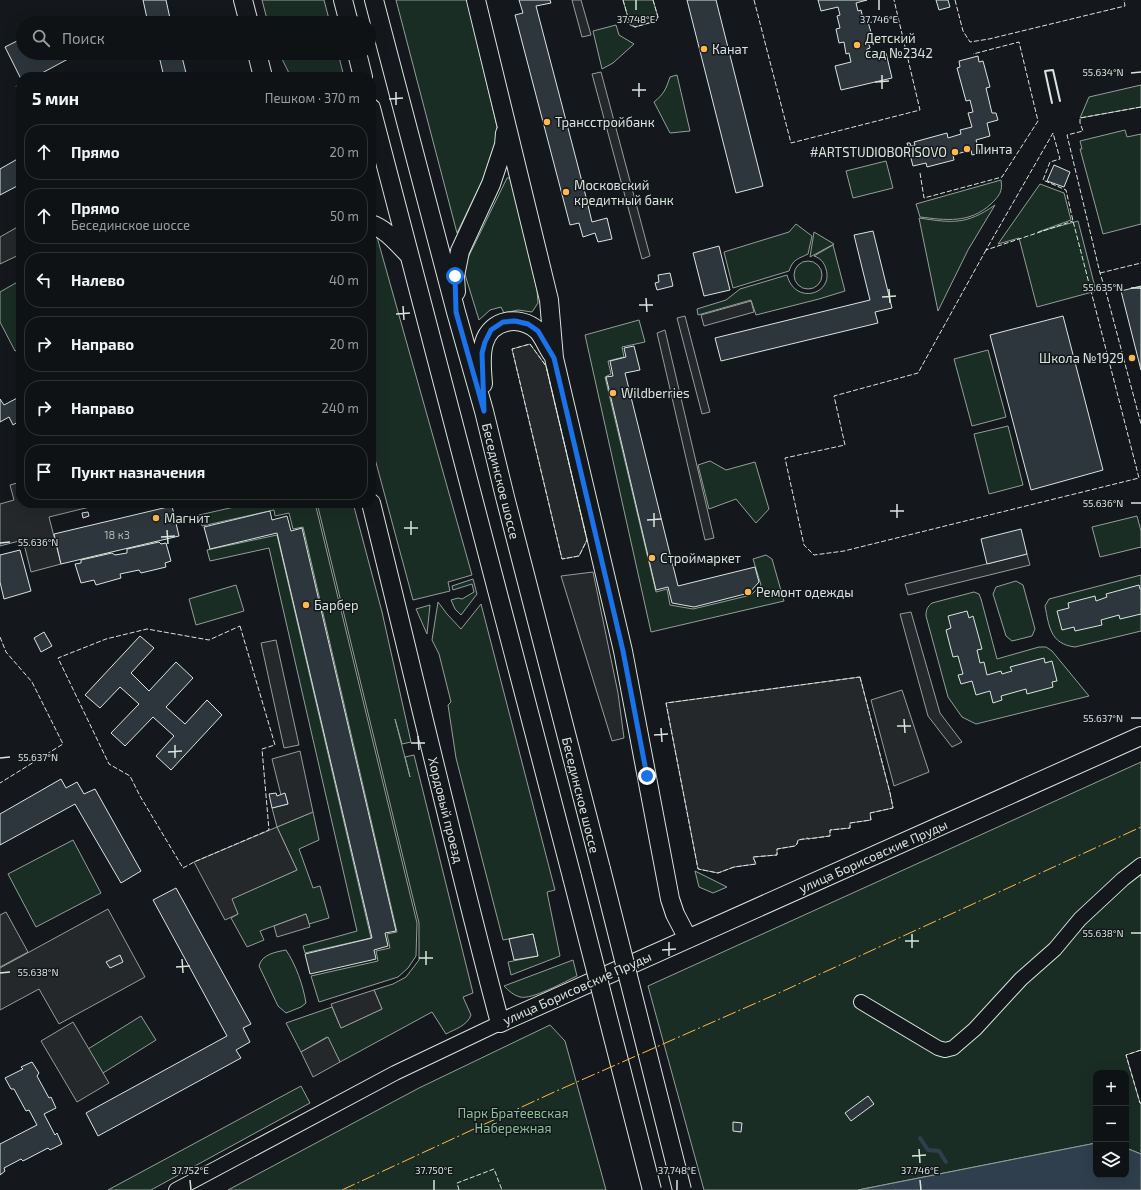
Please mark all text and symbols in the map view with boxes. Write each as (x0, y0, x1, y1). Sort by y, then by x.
text: 37.748°E (617, 13, 656, 25)
text: 37.746°E (860, 13, 899, 25)
search box (16, 16, 376, 60)
icon: search (30, 27, 52, 49)
text: Поиск (62, 29, 105, 47)
place label: Детский сад №2342 (865, 30, 933, 61)
marker: Детский сад №2342 (852, 40, 862, 50)
place label: Канат (712, 41, 749, 57)
marker: Канат (699, 44, 709, 54)
text: 55.634°N (1082, 66, 1124, 78)
text: 5 мин (32, 88, 79, 108)
text: Пешком · 370 m (265, 90, 360, 106)
place label: Трансстройбанк (555, 114, 655, 130)
marker: Трансстройбанк (542, 117, 552, 127)
icon: ahead (33, 141, 55, 163)
place label: Пинта (975, 141, 1012, 157)
text: Прямо (71, 143, 120, 161)
text: 20 m (330, 144, 359, 160)
place label: #ARTSTUDIOBORISOVO (810, 144, 947, 160)
marker: Пинта (962, 144, 972, 154)
marker: #ARTSTUDIOBORISOVO (950, 147, 960, 157)
place label: Московский кредитный банк (574, 177, 674, 208)
marker: Московский кредитный банк (561, 187, 571, 197)
text: Прямо (71, 199, 120, 217)
icon: ahead (33, 205, 55, 227)
text: 50 m (330, 208, 359, 224)
text: Бесединское шоссе (71, 217, 190, 233)
route start (446, 267, 464, 285)
icon: left (33, 269, 55, 291)
text: Налево (71, 271, 125, 289)
text: 40 m (329, 272, 359, 288)
text: 55.635°N (1083, 281, 1123, 293)
icon: right (33, 333, 55, 355)
text: Направо (71, 335, 134, 353)
text: 20 m (330, 336, 359, 352)
place label: Школа №1929 (1039, 350, 1124, 366)
marker: Школа №1929 (1127, 353, 1137, 363)
place label: Wildberries (621, 385, 689, 401)
marker: Wildberries (608, 388, 618, 398)
icon: right (33, 397, 55, 419)
text: Направо (71, 399, 134, 417)
text: 240 m (322, 400, 359, 416)
street label: Бесединское шоссе (479, 421, 523, 541)
icon: arrive (33, 461, 55, 483)
text: Пункт назначения (71, 463, 205, 481)
text: 55.636°N (1083, 497, 1123, 509)
place label: Магнит (164, 510, 211, 526)
marker: Магнит (151, 513, 161, 523)
house number: 18 к3 (104, 528, 130, 541)
text: 55.636°N (18, 536, 58, 548)
place label: Строймаркет (660, 550, 742, 566)
marker: Строймаркет (647, 553, 657, 563)
place label: Ремонт одежды (756, 584, 854, 600)
marker: Ремонт одежды (743, 587, 753, 597)
place label: Барбер (314, 597, 359, 613)
marker: Барбер (301, 600, 311, 610)
text: 55.637°N (1083, 712, 1123, 724)
street label: Бесединское шоссе (559, 735, 603, 855)
text: 55.637°N (18, 751, 58, 763)
street label: Хордовый проезд (425, 755, 467, 865)
route end (638, 767, 656, 785)
street label: улица Борисовские Пруды (796, 816, 950, 896)
text: 55.638°N (1082, 927, 1124, 939)
street label: улица Борисовские Пруды (500, 948, 654, 1028)
text: 55.638°N (17, 966, 59, 978)
map controls (1093, 1070, 1129, 1178)
button: + (1093, 1070, 1129, 1106)
park label: Парк Братеевская Набережная (458, 1105, 568, 1136)
button: − (1093, 1106, 1129, 1142)
button: layers (1093, 1142, 1129, 1178)
text: 37.752°E (171, 1164, 209, 1176)
text: 37.750°E (415, 1164, 453, 1176)
text: 37.748°E (658, 1164, 697, 1176)
text: 37.746°E (901, 1164, 940, 1176)

